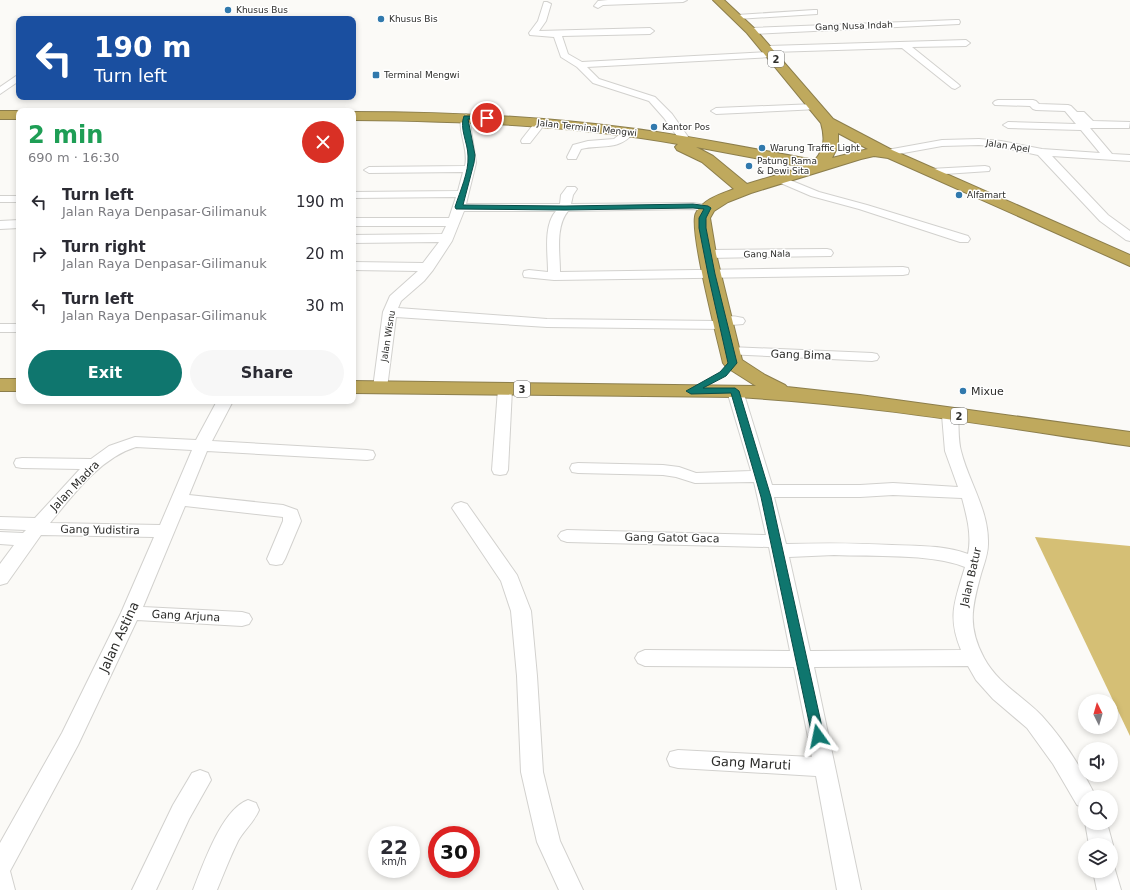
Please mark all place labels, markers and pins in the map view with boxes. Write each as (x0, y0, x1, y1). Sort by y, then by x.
marker: Khusus Bus (223, 5, 233, 15)
place label: Khusus Bus (236, 5, 288, 15)
marker: Khusus Bis (376, 14, 386, 24)
place label: Khusus Bis (389, 14, 438, 24)
marker: Terminal Mengwi (371, 70, 381, 80)
place label: Terminal Mengwi (383, 70, 459, 80)
pin (470, 101, 504, 135)
marker: Kantor Pos (649, 122, 659, 132)
place label: Kantor Pos (662, 122, 710, 132)
marker: Warung Traffic Light (757, 143, 767, 153)
place label: Warung Traffic Light (770, 143, 860, 153)
place label: Patung Rama & Dewi Sita (757, 156, 817, 176)
marker: Patung Rama & Dewi Sita (744, 161, 754, 171)
marker: Alfamart (954, 190, 964, 200)
place label: Alfamart (967, 190, 1006, 200)
place label: Mixue (971, 385, 1004, 398)
marker: Mixue (958, 386, 968, 396)

